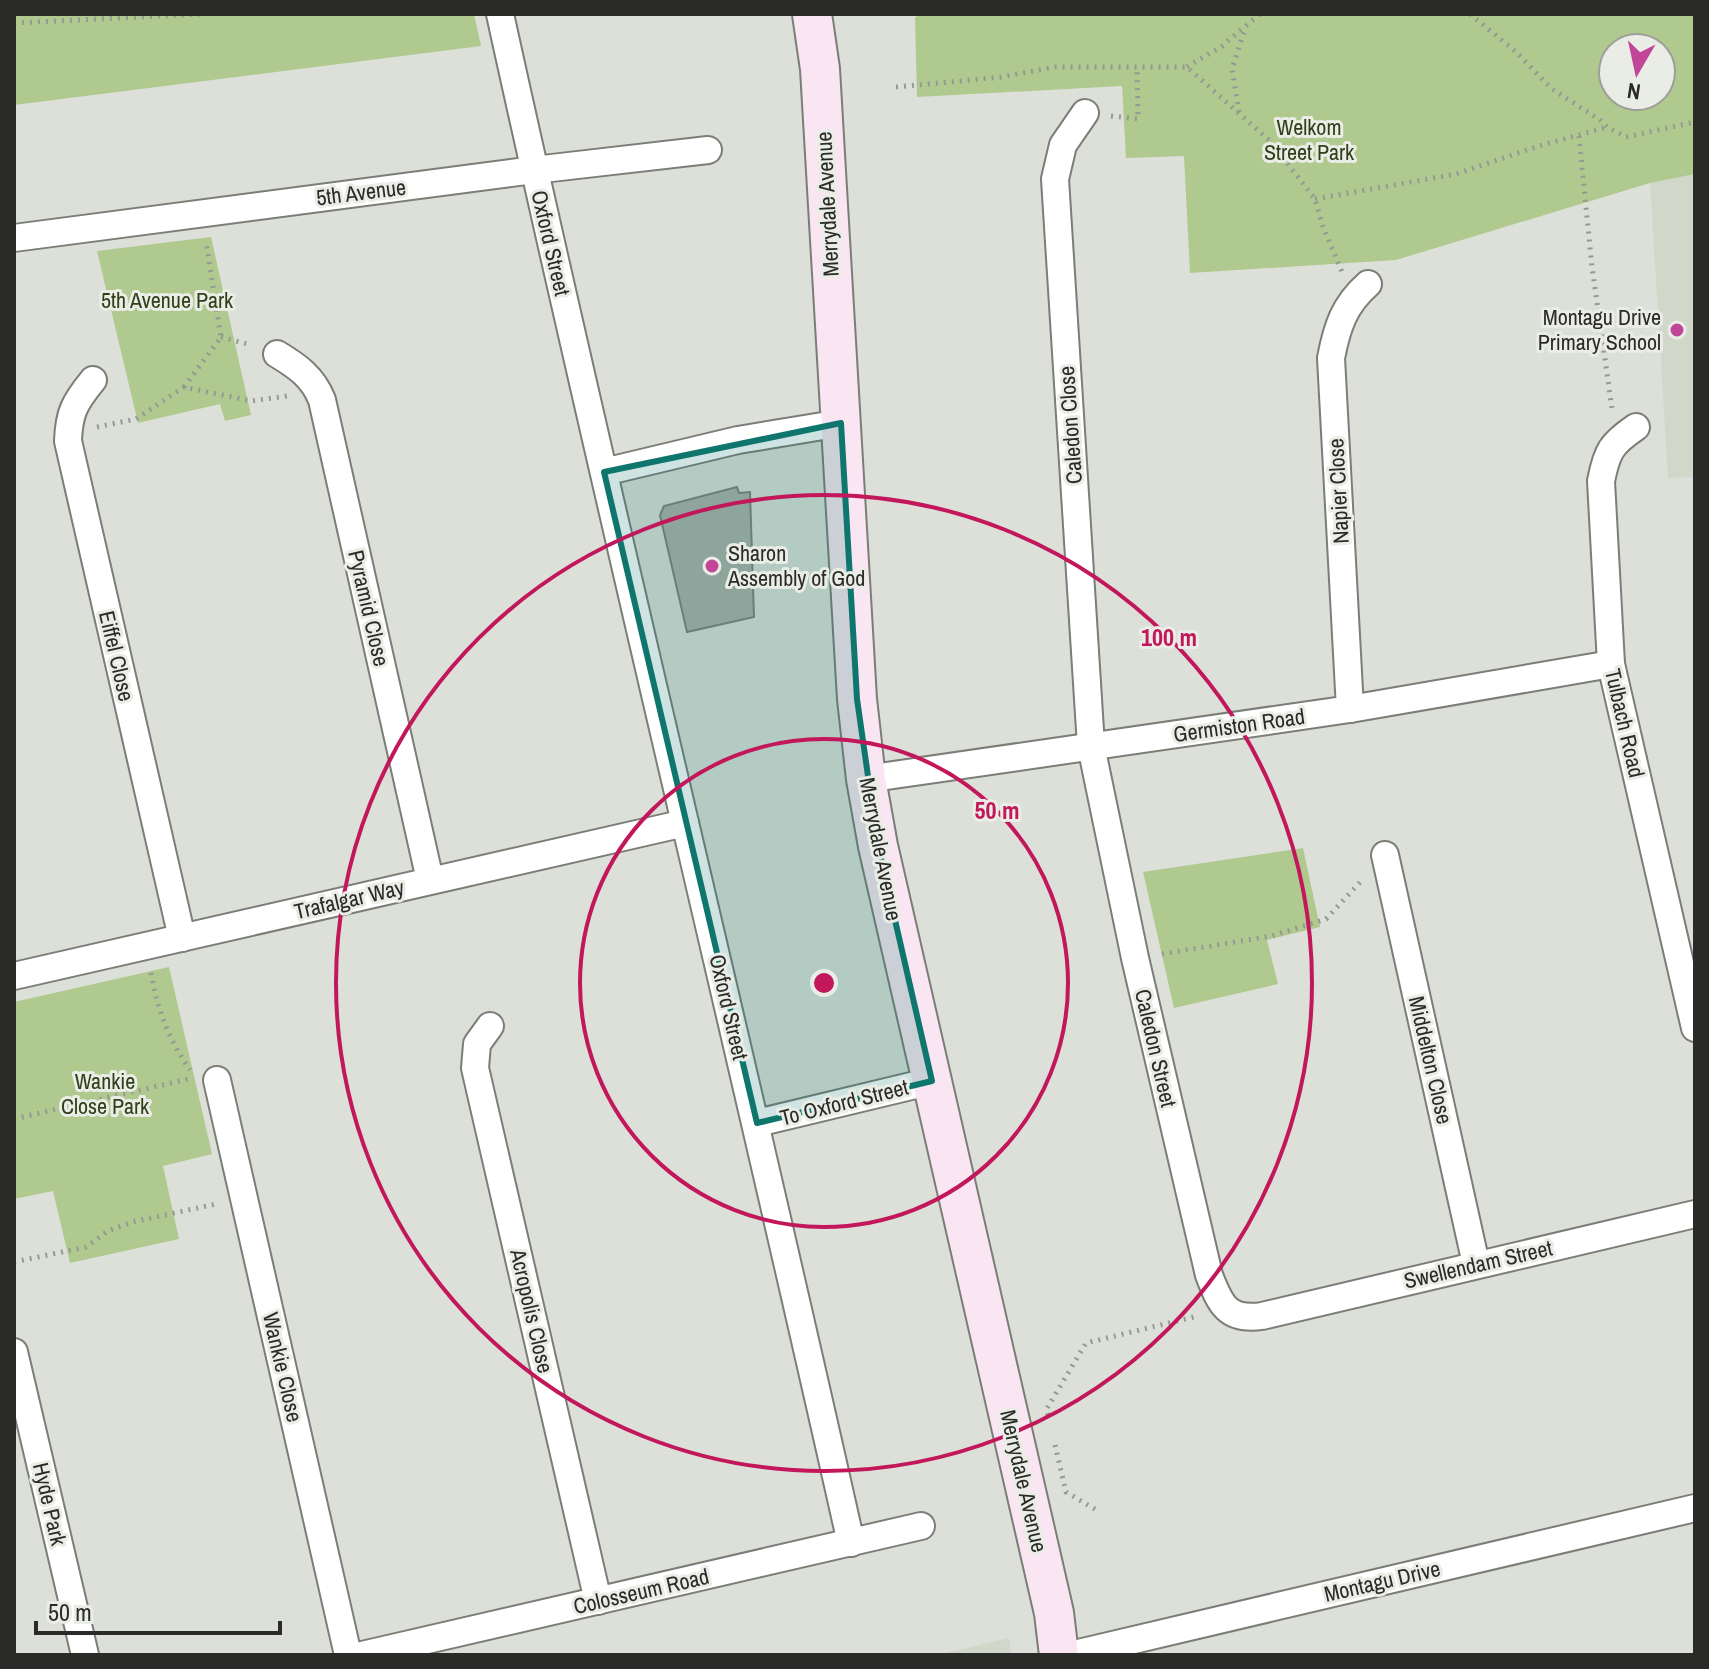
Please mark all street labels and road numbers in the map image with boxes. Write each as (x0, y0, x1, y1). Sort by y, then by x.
street label: Merrydale Avenue (808, 131, 846, 277)
street label: 5th Avenue (315, 172, 407, 212)
street label: Oxford Street (524, 187, 578, 299)
street label: Caledon Close (1051, 365, 1089, 485)
street label: Napier Close (1320, 438, 1356, 544)
street label: Pyramid Close (341, 547, 397, 669)
street label: Eiffel Close (92, 608, 142, 704)
street label: Tulbach Road (1598, 666, 1652, 780)
street label: Germiston Road (1171, 701, 1307, 749)
street label: Merrydale Avenue (852, 775, 910, 923)
street label: Trafalgar Way (291, 872, 407, 926)
street label: Oxford Street (702, 951, 756, 1063)
street label: Caledon Street (1128, 986, 1184, 1110)
street label: Middelton Close (1402, 993, 1460, 1127)
street label: To Oxford Street (777, 1072, 911, 1132)
street label: Swellendam Street (1401, 1232, 1555, 1296)
street label: Acropolis Close (503, 1245, 561, 1376)
street label: Wankie Close (256, 1309, 310, 1425)
street label: Merrydale Avenue (993, 1407, 1055, 1555)
street label: Hyde Park (26, 1460, 74, 1549)
street label: Montagu Drive (1321, 1553, 1443, 1609)
street label: Colosseum Road (570, 1561, 712, 1621)

